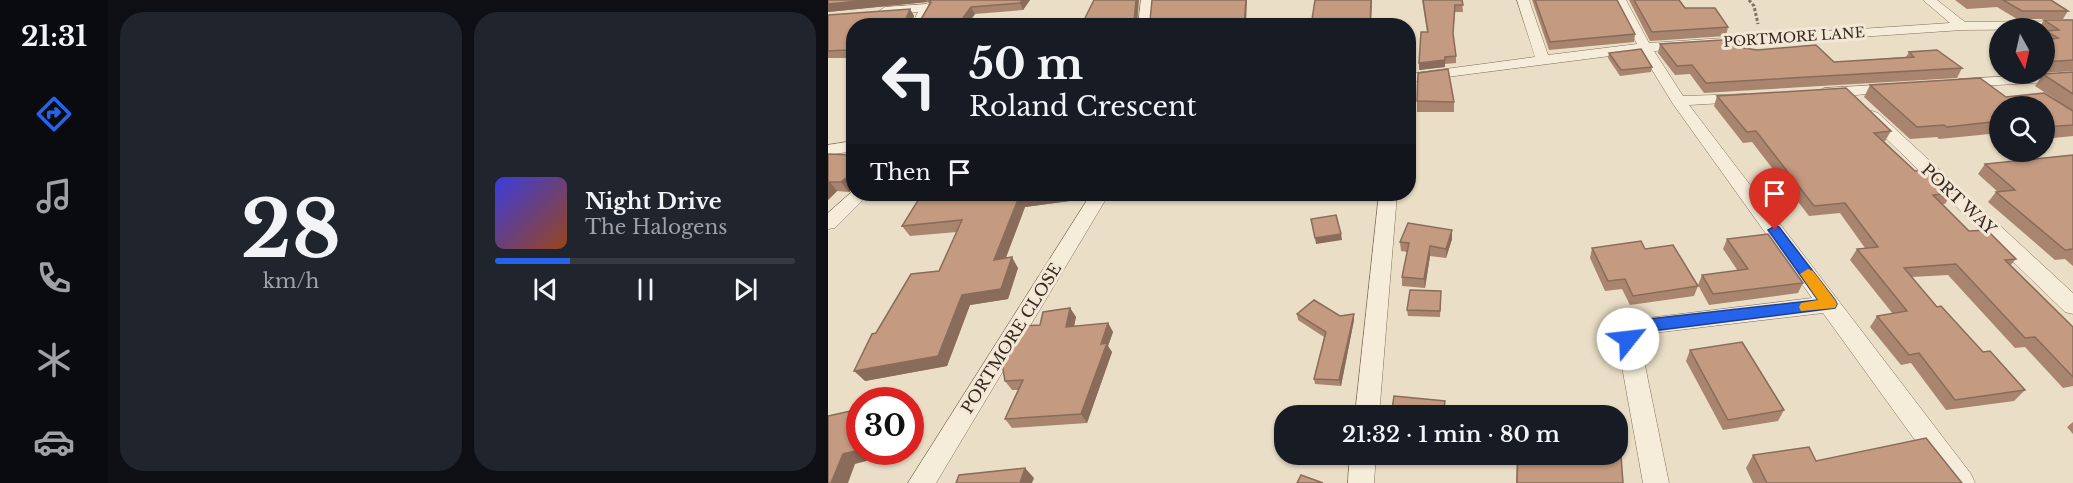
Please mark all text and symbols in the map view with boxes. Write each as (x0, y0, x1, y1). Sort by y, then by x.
north arrow (1989, 18, 2055, 84)
map controls (1989, 18, 2055, 162)
text: 21:31 (21, 20, 87, 53)
street label: PORTMORE LANE (1723, 23, 1865, 51)
text: 50 m (969, 38, 1083, 90)
icon: left (870, 42, 948, 120)
text: Roland Crescent (969, 90, 1197, 123)
icon: directions (33, 93, 75, 135)
button: search (1989, 96, 2055, 162)
icon: arrive (943, 156, 976, 189)
text: Then (870, 159, 931, 186)
street label: PORT WAY (1917, 159, 2001, 239)
pin (1749, 168, 1800, 230)
icon: music (33, 175, 75, 217)
icon: arrive (1758, 177, 1791, 210)
text: 28 (241, 181, 341, 278)
text: Night Drive (585, 188, 722, 215)
text: The Halogens (585, 215, 727, 239)
icon: phone (33, 257, 75, 299)
street label: PORTMORE CLOSE (957, 259, 1065, 417)
text: km/h (263, 269, 319, 293)
icon: previous (529, 273, 562, 306)
icon: pause (629, 273, 662, 306)
icon: next (729, 273, 762, 306)
position arrow (1596, 307, 1660, 371)
icon: climate (33, 339, 75, 381)
speed limit sign: 30 (846, 387, 924, 465)
icon: car (33, 421, 75, 463)
text: 21:32 · 1 min · 80 m (1342, 421, 1560, 448)

